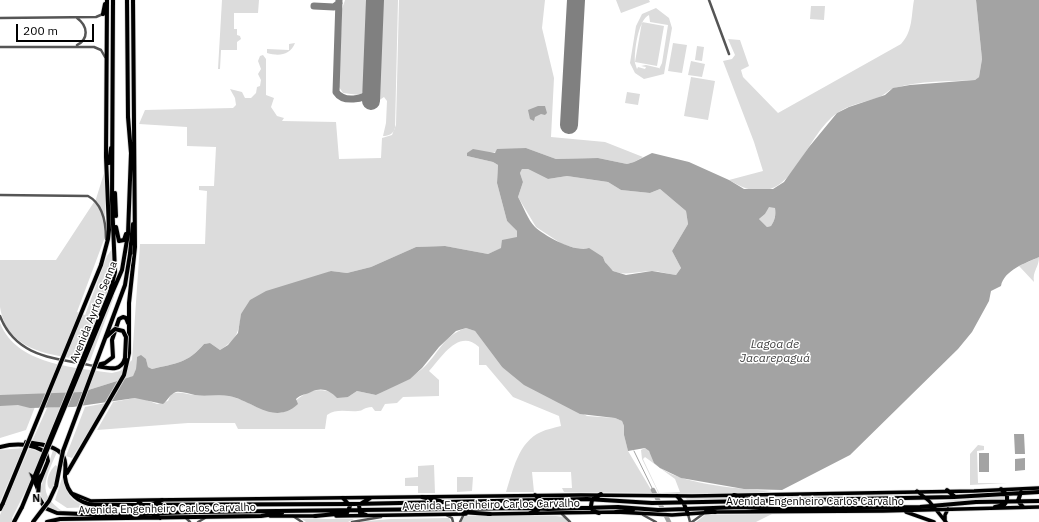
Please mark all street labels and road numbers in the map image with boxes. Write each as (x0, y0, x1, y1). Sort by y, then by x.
street label: Avenida Ayrton Senna (68, 259, 120, 365)
street label: Avenida Engenheiro Carlos Carvalho (726, 495, 904, 509)
street label: Avenida Engenheiro Carlos Carvalho (402, 497, 580, 513)
street label: Avenida Engenheiro Carlos Carvalho (78, 501, 256, 517)

